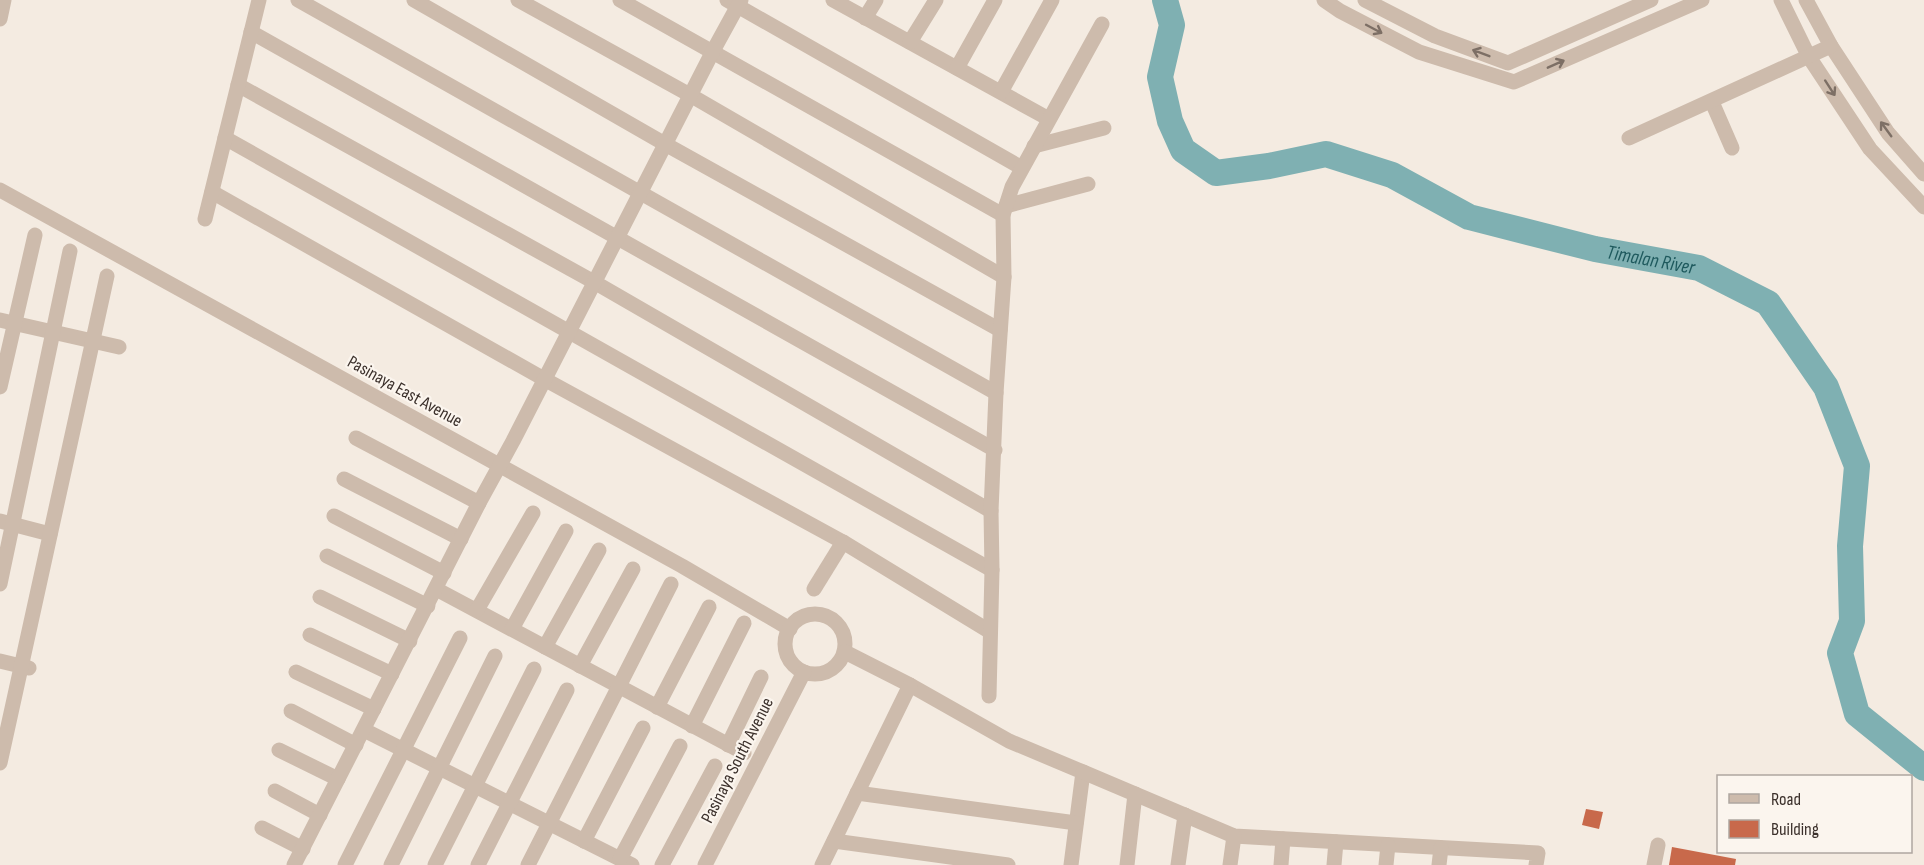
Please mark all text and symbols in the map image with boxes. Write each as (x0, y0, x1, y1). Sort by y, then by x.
one-way arrow (1365, 24, 1383, 35)
one-way arrow (1473, 47, 1491, 58)
one-way arrow (1546, 58, 1564, 69)
one-way arrow (1824, 79, 1836, 96)
one-way arrow (1880, 122, 1892, 138)
water label: Timalan River (1605, 240, 1698, 280)
street label: Pasinaya East Avenue (344, 351, 466, 432)
street label: Pasinaya South Avenue (697, 694, 778, 826)
legend (1717, 775, 1912, 853)
text: Road (1771, 789, 1801, 810)
text: Building (1771, 819, 1819, 840)

